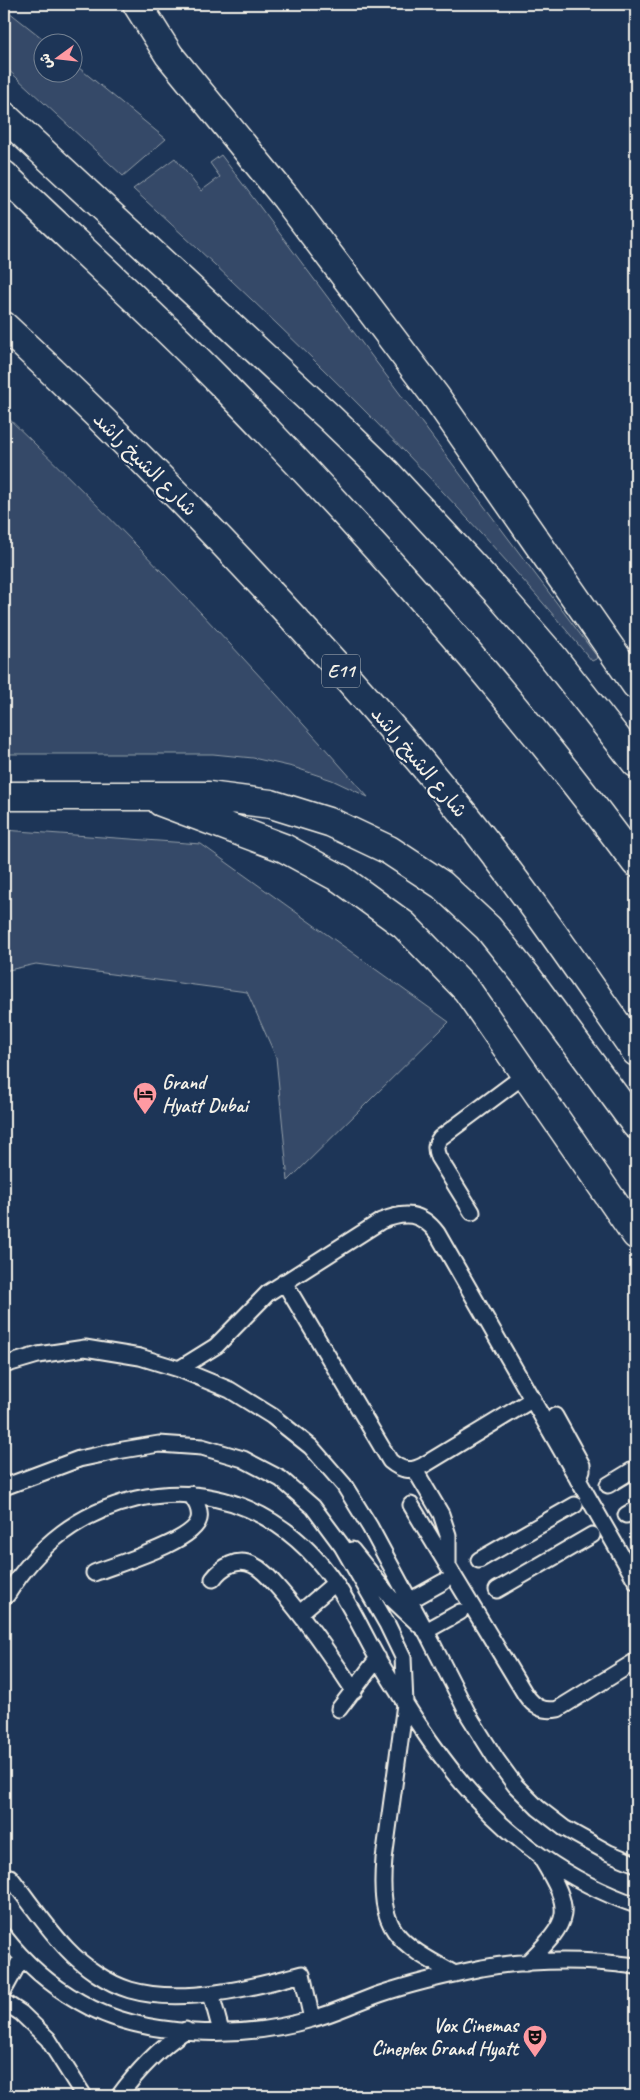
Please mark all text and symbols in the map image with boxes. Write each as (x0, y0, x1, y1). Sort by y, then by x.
north arrow (32, 32, 82, 82)
text: ش (36, 52, 56, 71)
street label: شارع الشيخ راشد (87, 407, 202, 522)
road number: E11 (322, 654, 360, 688)
street label: شارع الشيخ راشد (365, 701, 473, 823)
place label: Grand Hyatt Dubai (162, 1070, 251, 1118)
hotel icon: Grand Hyatt Dubai (132, 1081, 158, 1115)
place label: Vox Cinemas Cineplex Grand Hyatt (371, 2013, 520, 2062)
theatre icon: Vox Cinemas Cineplex Grand Hyatt (522, 2024, 548, 2058)

